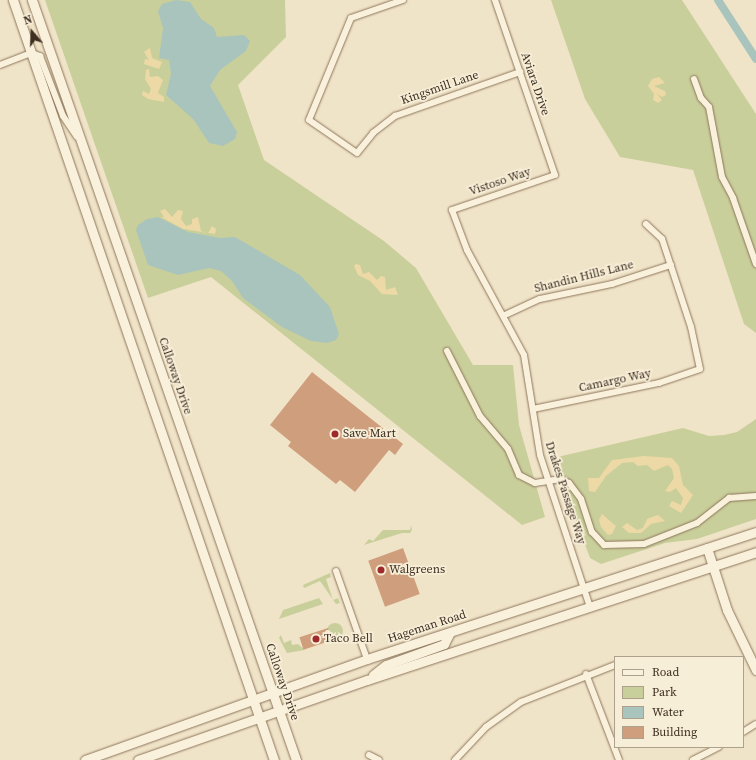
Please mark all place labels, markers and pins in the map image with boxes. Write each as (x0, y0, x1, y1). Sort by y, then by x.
place label: Save Mart (343, 427, 396, 441)
marker: Save Mart (330, 429, 340, 439)
place label: Walgreens (389, 563, 445, 577)
marker: Walgreens (376, 565, 386, 575)
place label: Taco Bell (324, 632, 373, 646)
marker: Taco Bell (311, 634, 321, 644)

